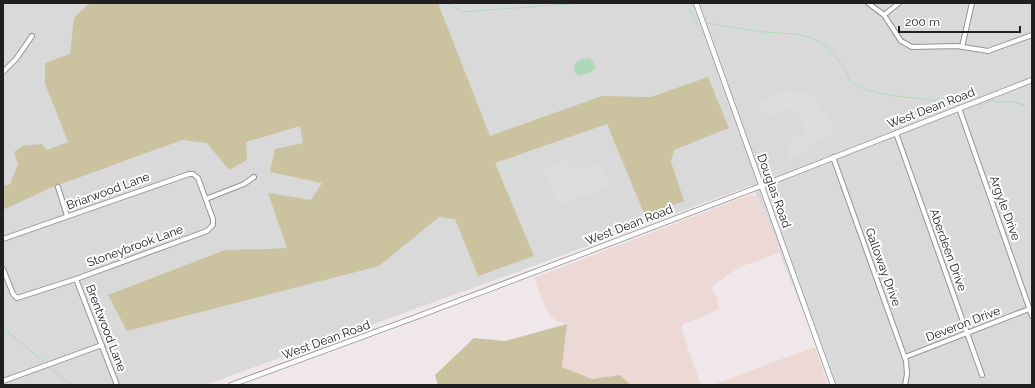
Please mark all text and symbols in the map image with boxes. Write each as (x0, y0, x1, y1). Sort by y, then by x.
scale bar (899, 8, 1020, 34)
text: 200 m (905, 15, 940, 29)
street label: West Dean Road (885, 85, 977, 131)
street label: Douglas Road (754, 152, 794, 230)
street label: Briarwood Lane (64, 169, 152, 213)
street label: Argyle Drive (987, 174, 1023, 242)
street label: West Dean Road (583, 202, 675, 248)
street label: Aberdeen Drive (927, 207, 969, 293)
street label: Stoneybrook Lane (85, 222, 185, 270)
street label: Galloway Drive (862, 226, 904, 308)
street label: Brentwood Lane (83, 283, 129, 373)
street label: Deveron Drive (924, 303, 1002, 345)
street label: West Dean Road (280, 318, 372, 362)

